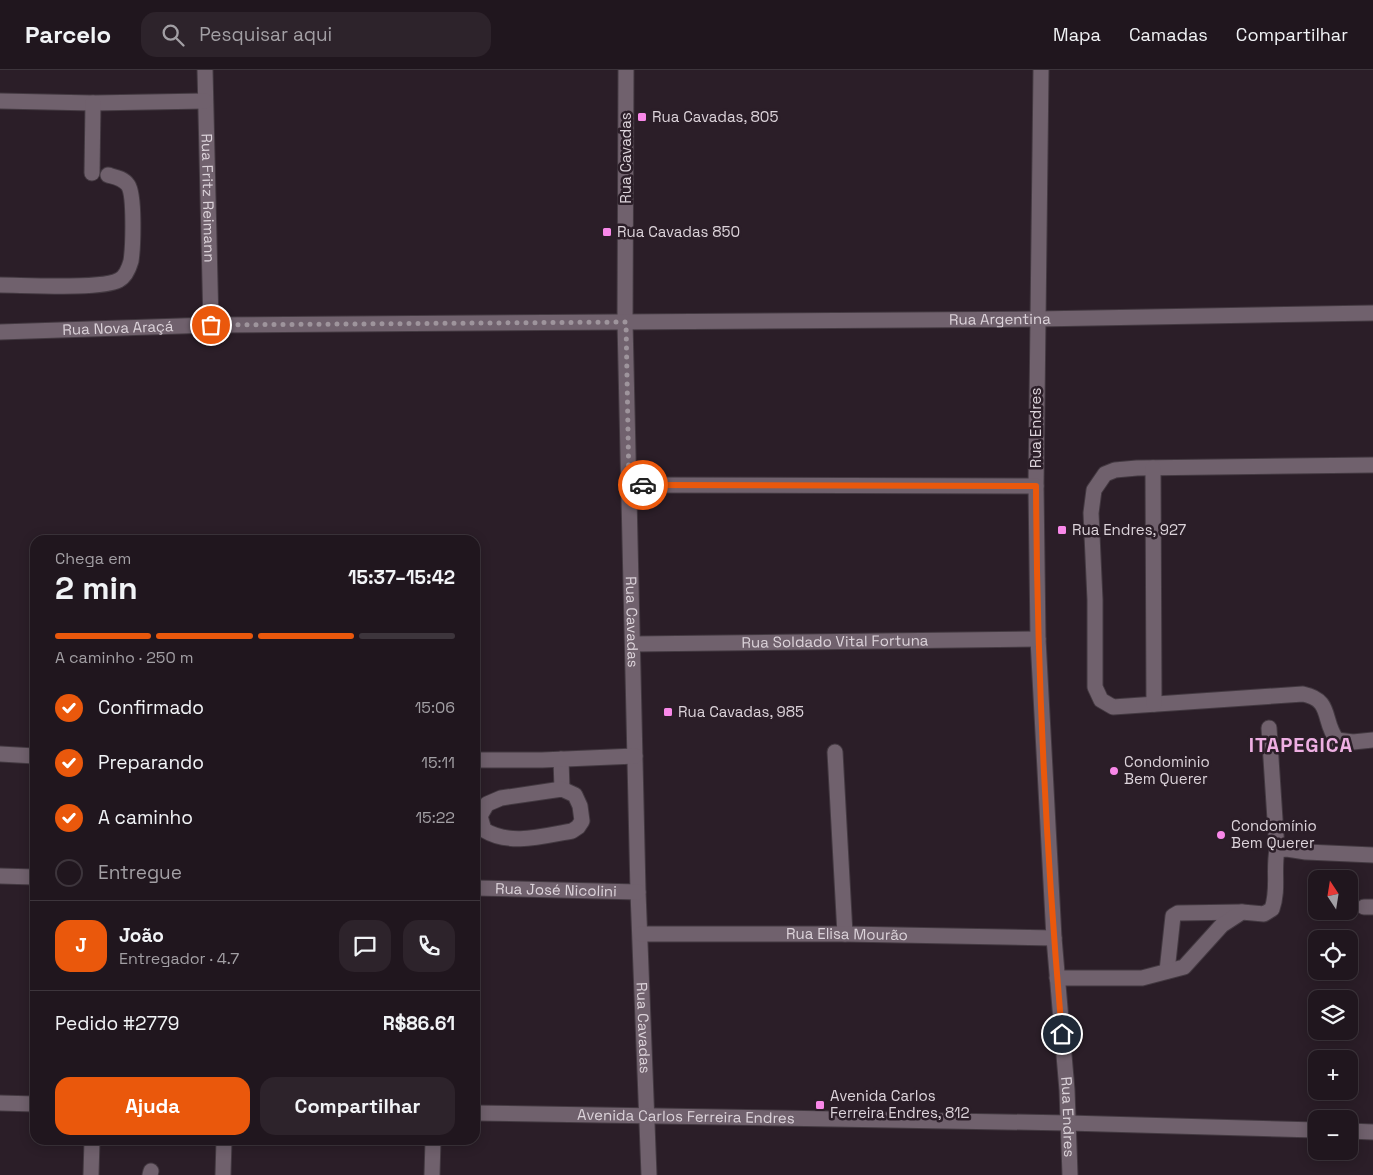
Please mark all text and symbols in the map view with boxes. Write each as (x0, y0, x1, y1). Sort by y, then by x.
search box (141, 12, 491, 57)
text: Parcelo (25, 19, 111, 50)
icon: search (159, 21, 187, 49)
text: Pesquisar aqui (199, 22, 332, 47)
text: Mapa (1053, 23, 1101, 46)
text: Camadas (1129, 23, 1208, 46)
text: Compartilhar (1236, 23, 1348, 46)
place label: Rua Cavadas, 805 (652, 107, 778, 126)
marker: Rua Cavadas, 805 (636, 111, 648, 123)
street label: Rua Cavadas (616, 112, 635, 204)
street label: Rua Fritz Reimann (197, 133, 220, 263)
place label: Rua Cavadas 850 (617, 222, 740, 241)
marker: Rua Cavadas 850 (601, 226, 613, 238)
pin (190, 304, 232, 346)
street label: Rua Argentina (949, 309, 1051, 329)
icon: bag (197, 311, 225, 339)
street label: Rua Nova Araçá (62, 316, 174, 339)
street label: Rua Endres (1026, 388, 1045, 468)
courier (618, 460, 668, 510)
icon: car (629, 471, 657, 499)
place label: Rua Endres, 927 (1072, 520, 1186, 539)
marker: Rua Endres, 927 (1056, 524, 1068, 536)
text: Chega em (55, 548, 131, 569)
text: 15:37–15:42 (348, 565, 455, 590)
text: 2 min (55, 568, 138, 608)
street label: Rua Cavadas (622, 576, 643, 668)
street label: Rua Soldado Vital Fortuna (741, 630, 929, 652)
text: A caminho · 250 m (55, 647, 194, 668)
icon: check (55, 694, 83, 722)
text: Confirmado (98, 695, 204, 720)
text: 15:06 (415, 697, 455, 718)
place label: Rua Cavadas, 985 (678, 702, 804, 721)
marker: Rua Cavadas, 985 (662, 706, 674, 718)
district label: ITAPEGICA (1249, 732, 1353, 758)
icon: check (55, 749, 83, 777)
text: Preparando (98, 750, 204, 775)
text: 15:11 (421, 752, 455, 773)
place label: Condominio Bem Querer (1124, 752, 1210, 788)
marker: Condominio Bem Querer (1108, 765, 1120, 777)
icon: check (55, 804, 83, 832)
text: A caminho (98, 805, 193, 830)
text: 15:22 (415, 807, 455, 828)
place label: Condomínio Bem Querer (1231, 816, 1317, 852)
marker: Condomínio Bem Querer (1215, 829, 1227, 841)
text: Entregue (98, 860, 182, 885)
north arrow (1308, 870, 1358, 920)
map controls (1308, 870, 1358, 1160)
street label: Rua José Nicolini (495, 878, 617, 900)
button: chat (339, 920, 391, 972)
button: phone (403, 920, 455, 972)
text: João (119, 923, 164, 948)
street label: Rua Elisa Mourão (786, 924, 908, 944)
button: locate (1308, 930, 1358, 980)
text: J (75, 933, 87, 958)
text: Entregador · 4.7 (119, 948, 239, 969)
street label: Rua Cavadas (633, 982, 655, 1074)
button: layers (1308, 990, 1358, 1040)
text: Pedido #2779 (55, 1011, 179, 1036)
text: R$86.61 (383, 1011, 455, 1036)
pin (1041, 1013, 1083, 1055)
icon: home (1048, 1020, 1076, 1048)
button: + (1308, 1050, 1358, 1100)
street label: Rua Endres (1057, 1076, 1079, 1158)
button: Ajuda (55, 1077, 250, 1135)
button: Compartilhar (260, 1077, 455, 1135)
place label: Avenida Carlos Ferreira Endres, 812 (830, 1086, 970, 1122)
marker: Avenida Carlos Ferreira Endres, 812 (814, 1099, 826, 1111)
street label: Avenida Carlos Ferreira Endres (577, 1105, 795, 1127)
button: − (1308, 1110, 1358, 1160)

